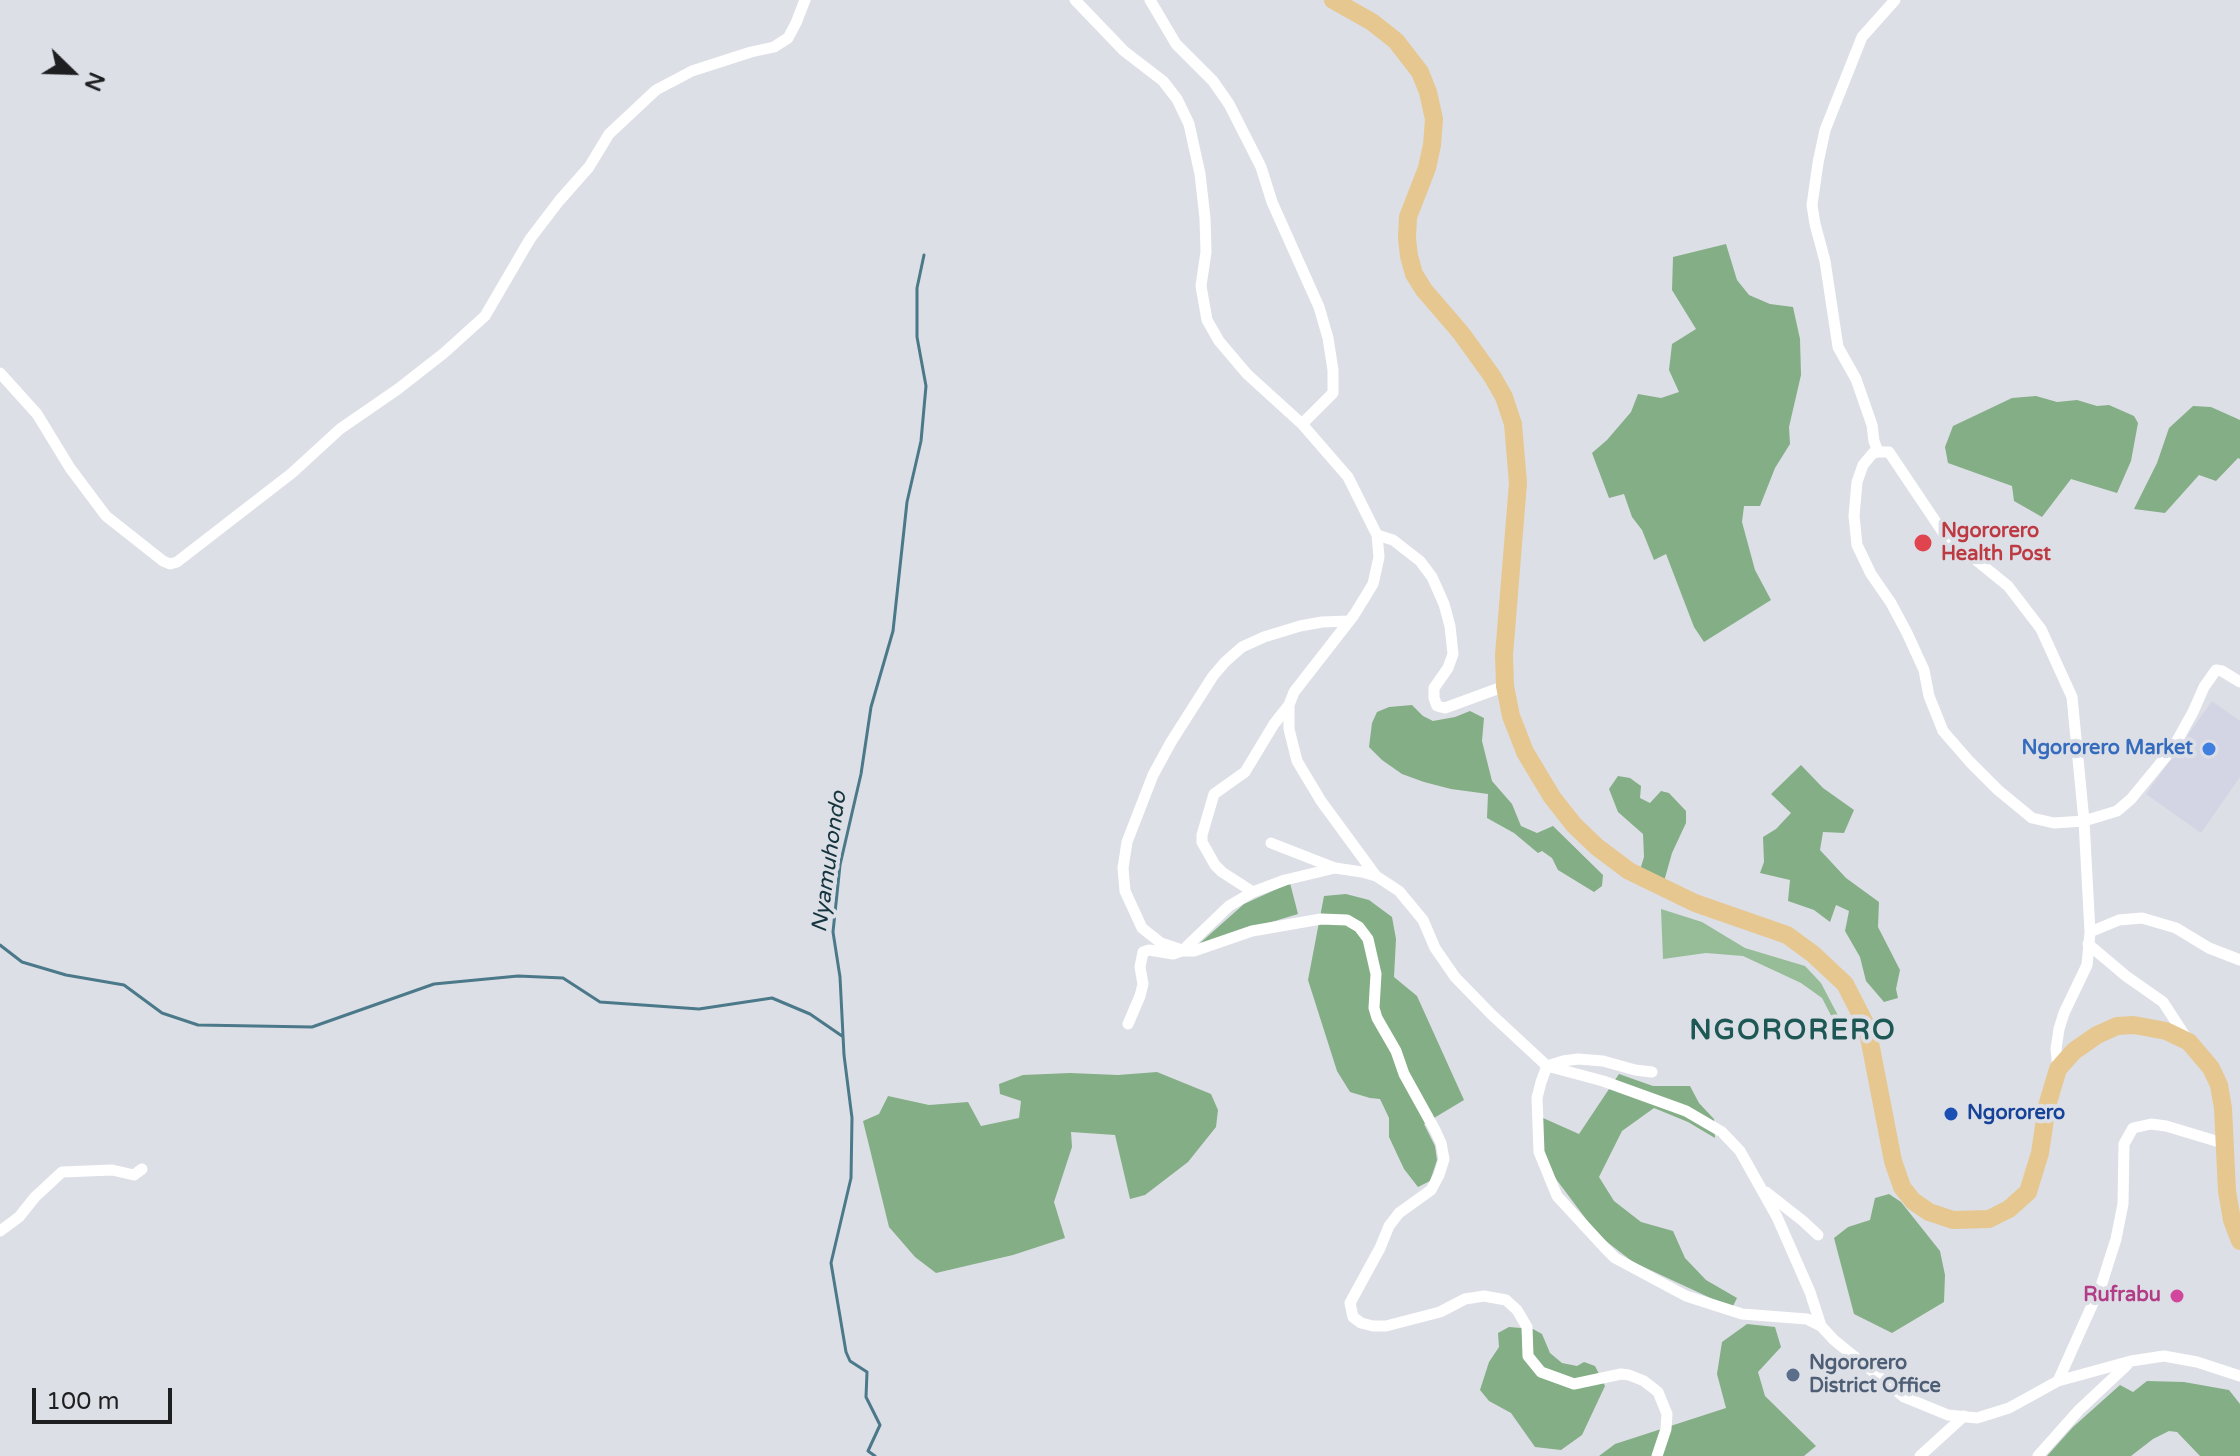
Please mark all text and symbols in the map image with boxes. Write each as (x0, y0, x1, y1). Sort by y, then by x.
north arrow (32, 32, 112, 112)
text: N (79, 68, 110, 95)
place label: Ngororero Health Post (1941, 520, 2051, 567)
marker: Ngororero Health Post (1912, 532, 1934, 554)
place label: Ngororero Market (2022, 737, 2193, 761)
marker: Ngororero Market (2200, 740, 2218, 758)
water label: Nyamuhondo (807, 790, 853, 934)
district label: NGORORERO (1689, 1015, 1897, 1049)
place label: Ngororero (1967, 1102, 2065, 1126)
marker: Ngororero (1942, 1105, 1960, 1123)
place label: Rufrabu (2083, 1284, 2161, 1308)
marker: Rufrabu (2168, 1287, 2186, 1305)
place label: Ngororero District Office (1809, 1352, 1941, 1399)
marker: Ngororero District Office (1784, 1366, 1802, 1384)
scale bar (36, 1372, 176, 1422)
text: 100 m (46, 1387, 120, 1416)

